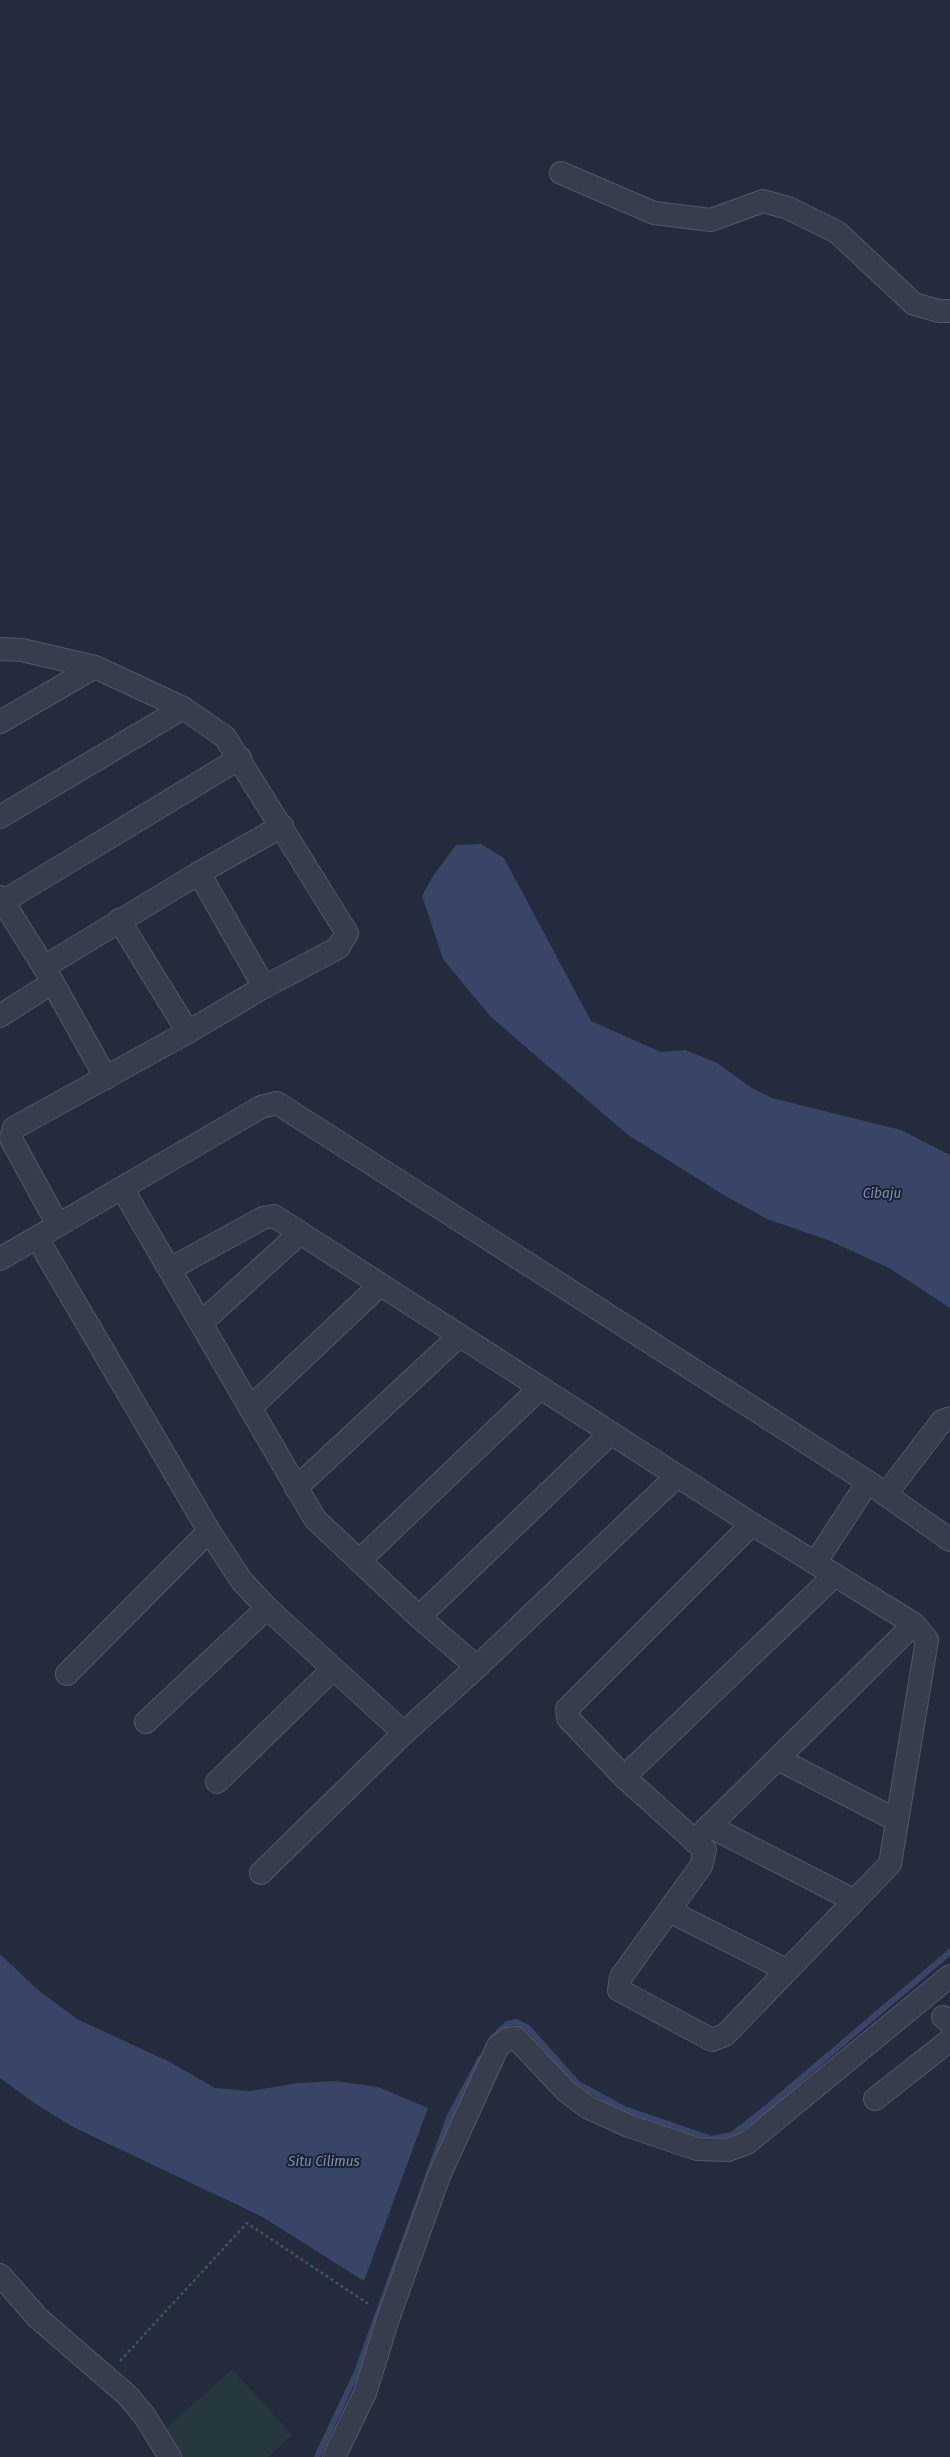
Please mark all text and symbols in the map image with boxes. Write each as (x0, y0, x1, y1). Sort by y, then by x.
water label: Cibaju (863, 1184, 902, 1202)
water label: Situ Cilimus (287, 2152, 361, 2170)

